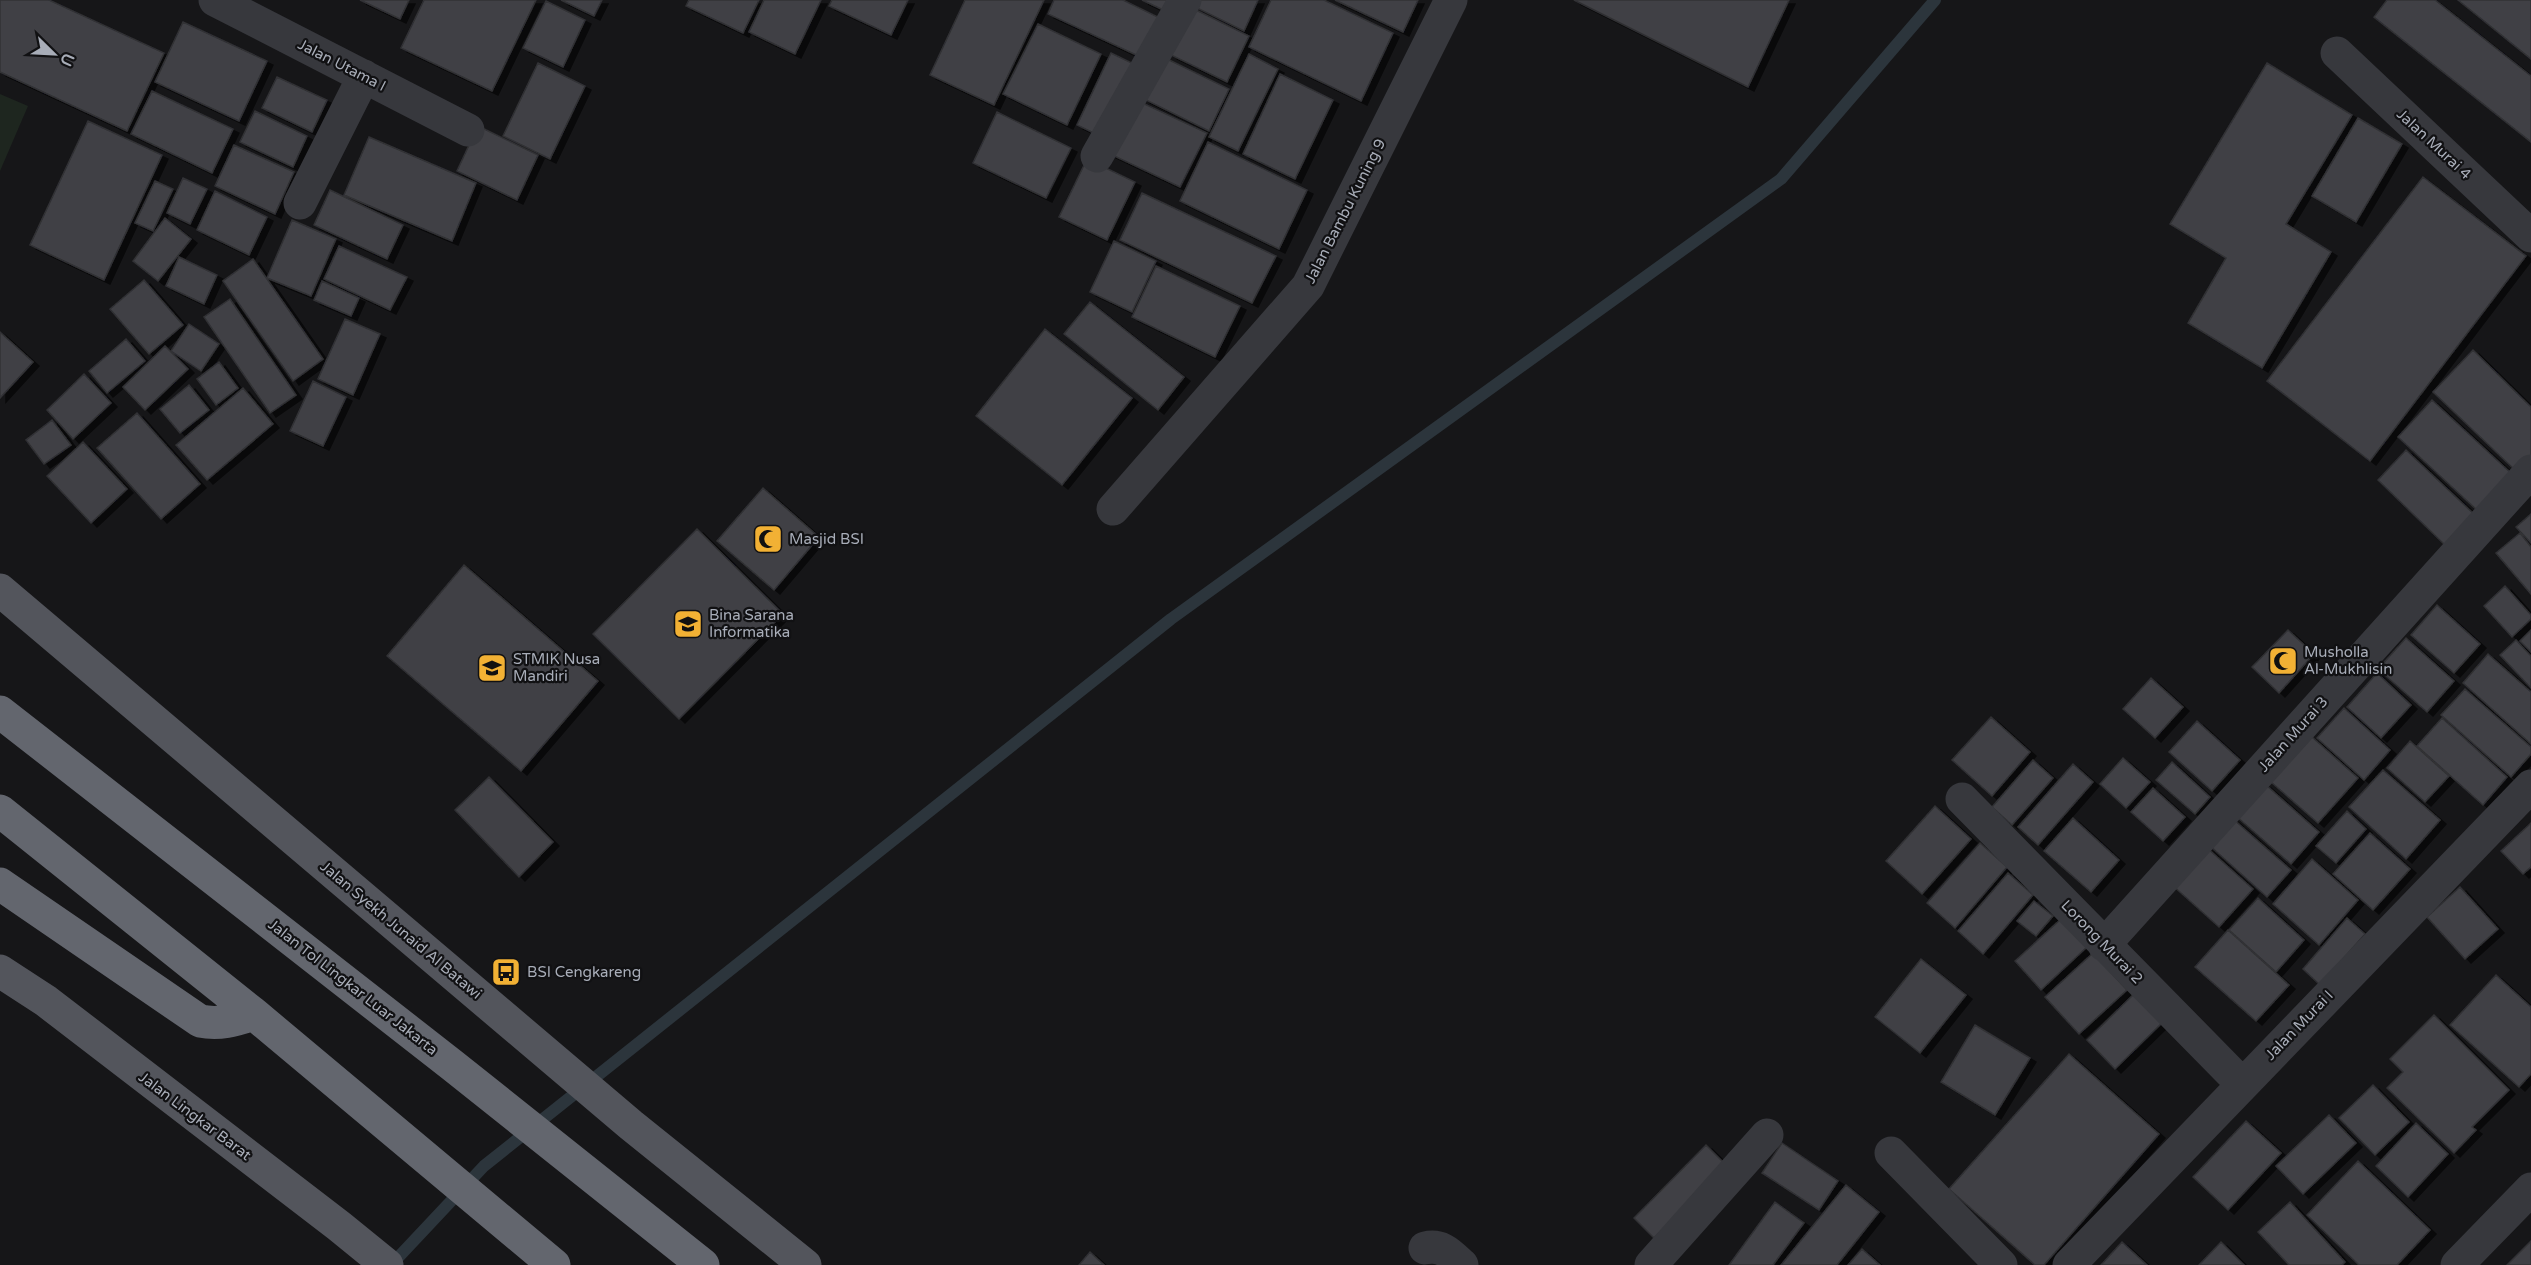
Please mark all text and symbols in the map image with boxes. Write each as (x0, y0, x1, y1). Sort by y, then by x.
north arrow (24, 24, 84, 84)
street label: Jalan Utama I (295, 35, 389, 95)
text: U (55, 50, 78, 69)
street label: Jalan Murai 4 (2393, 105, 2475, 183)
street label: Jalan Bambu Kuning 9 (1301, 136, 1389, 286)
mosque icon: Masjid BSI (752, 523, 784, 555)
place label: Masjid BSI (789, 530, 864, 548)
place label: Bina Sarana Informatika (709, 606, 794, 641)
school or university icon: Bina Sarana Informatika (672, 608, 704, 640)
place label: Musholla Al-Mukhlisin (2304, 643, 2392, 678)
mosque icon: Musholla Al-Mukhlisin (2267, 645, 2299, 677)
place label: STMIK Nusa Mandiri (513, 650, 600, 685)
school or university icon: STMIK Nusa Mandiri (476, 652, 508, 684)
street label: Jalan Murai 3 (2254, 693, 2332, 775)
street label: Jalan Syekh Junaid Al Batawi (317, 857, 485, 1003)
street label: Lorong Murai 2 (2057, 896, 2147, 988)
street label: Jalan Tol Lingkar Luar Jakarta (265, 915, 441, 1059)
bus stop icon: BSI Cengkareng (490, 956, 522, 988)
place label: BSI Cengkareng (527, 963, 641, 981)
street label: Jalan Murai I (2261, 986, 2337, 1064)
street label: Jalan Lingkar Barat (135, 1068, 255, 1164)

